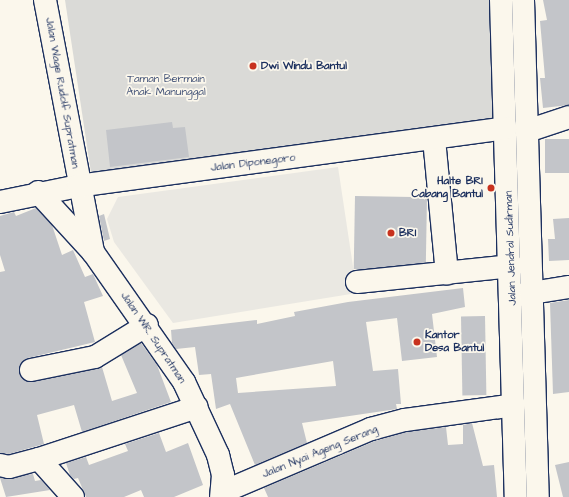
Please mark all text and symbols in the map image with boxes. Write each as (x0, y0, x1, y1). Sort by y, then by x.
street label: Jalan Wage Rudolf Supratman (42, 16, 82, 170)
place label: Dwi Windu Bantul (261, 59, 347, 73)
marker: Dwi Windu Bantul (248, 61, 258, 71)
park label: Taman Bermain Anak Manunggal (126, 73, 206, 99)
street label: Jalan Diponegoro (210, 151, 296, 175)
place label: Halte BRI Cabang Bantul (412, 175, 483, 201)
marker: Halte BRI Cabang Bantul (486, 183, 496, 193)
street label: Jalan Jendral Sudirman (502, 190, 520, 306)
place label: BRI (399, 226, 416, 240)
marker: BRI (386, 228, 396, 238)
street label: Jalan WR. Supratman (118, 290, 188, 386)
place label: Kantor Desa Bantul (425, 329, 484, 355)
marker: Kantor Desa Bantul (412, 337, 422, 347)
street label: Jalan Nyai Ageng Serang (260, 423, 380, 481)

